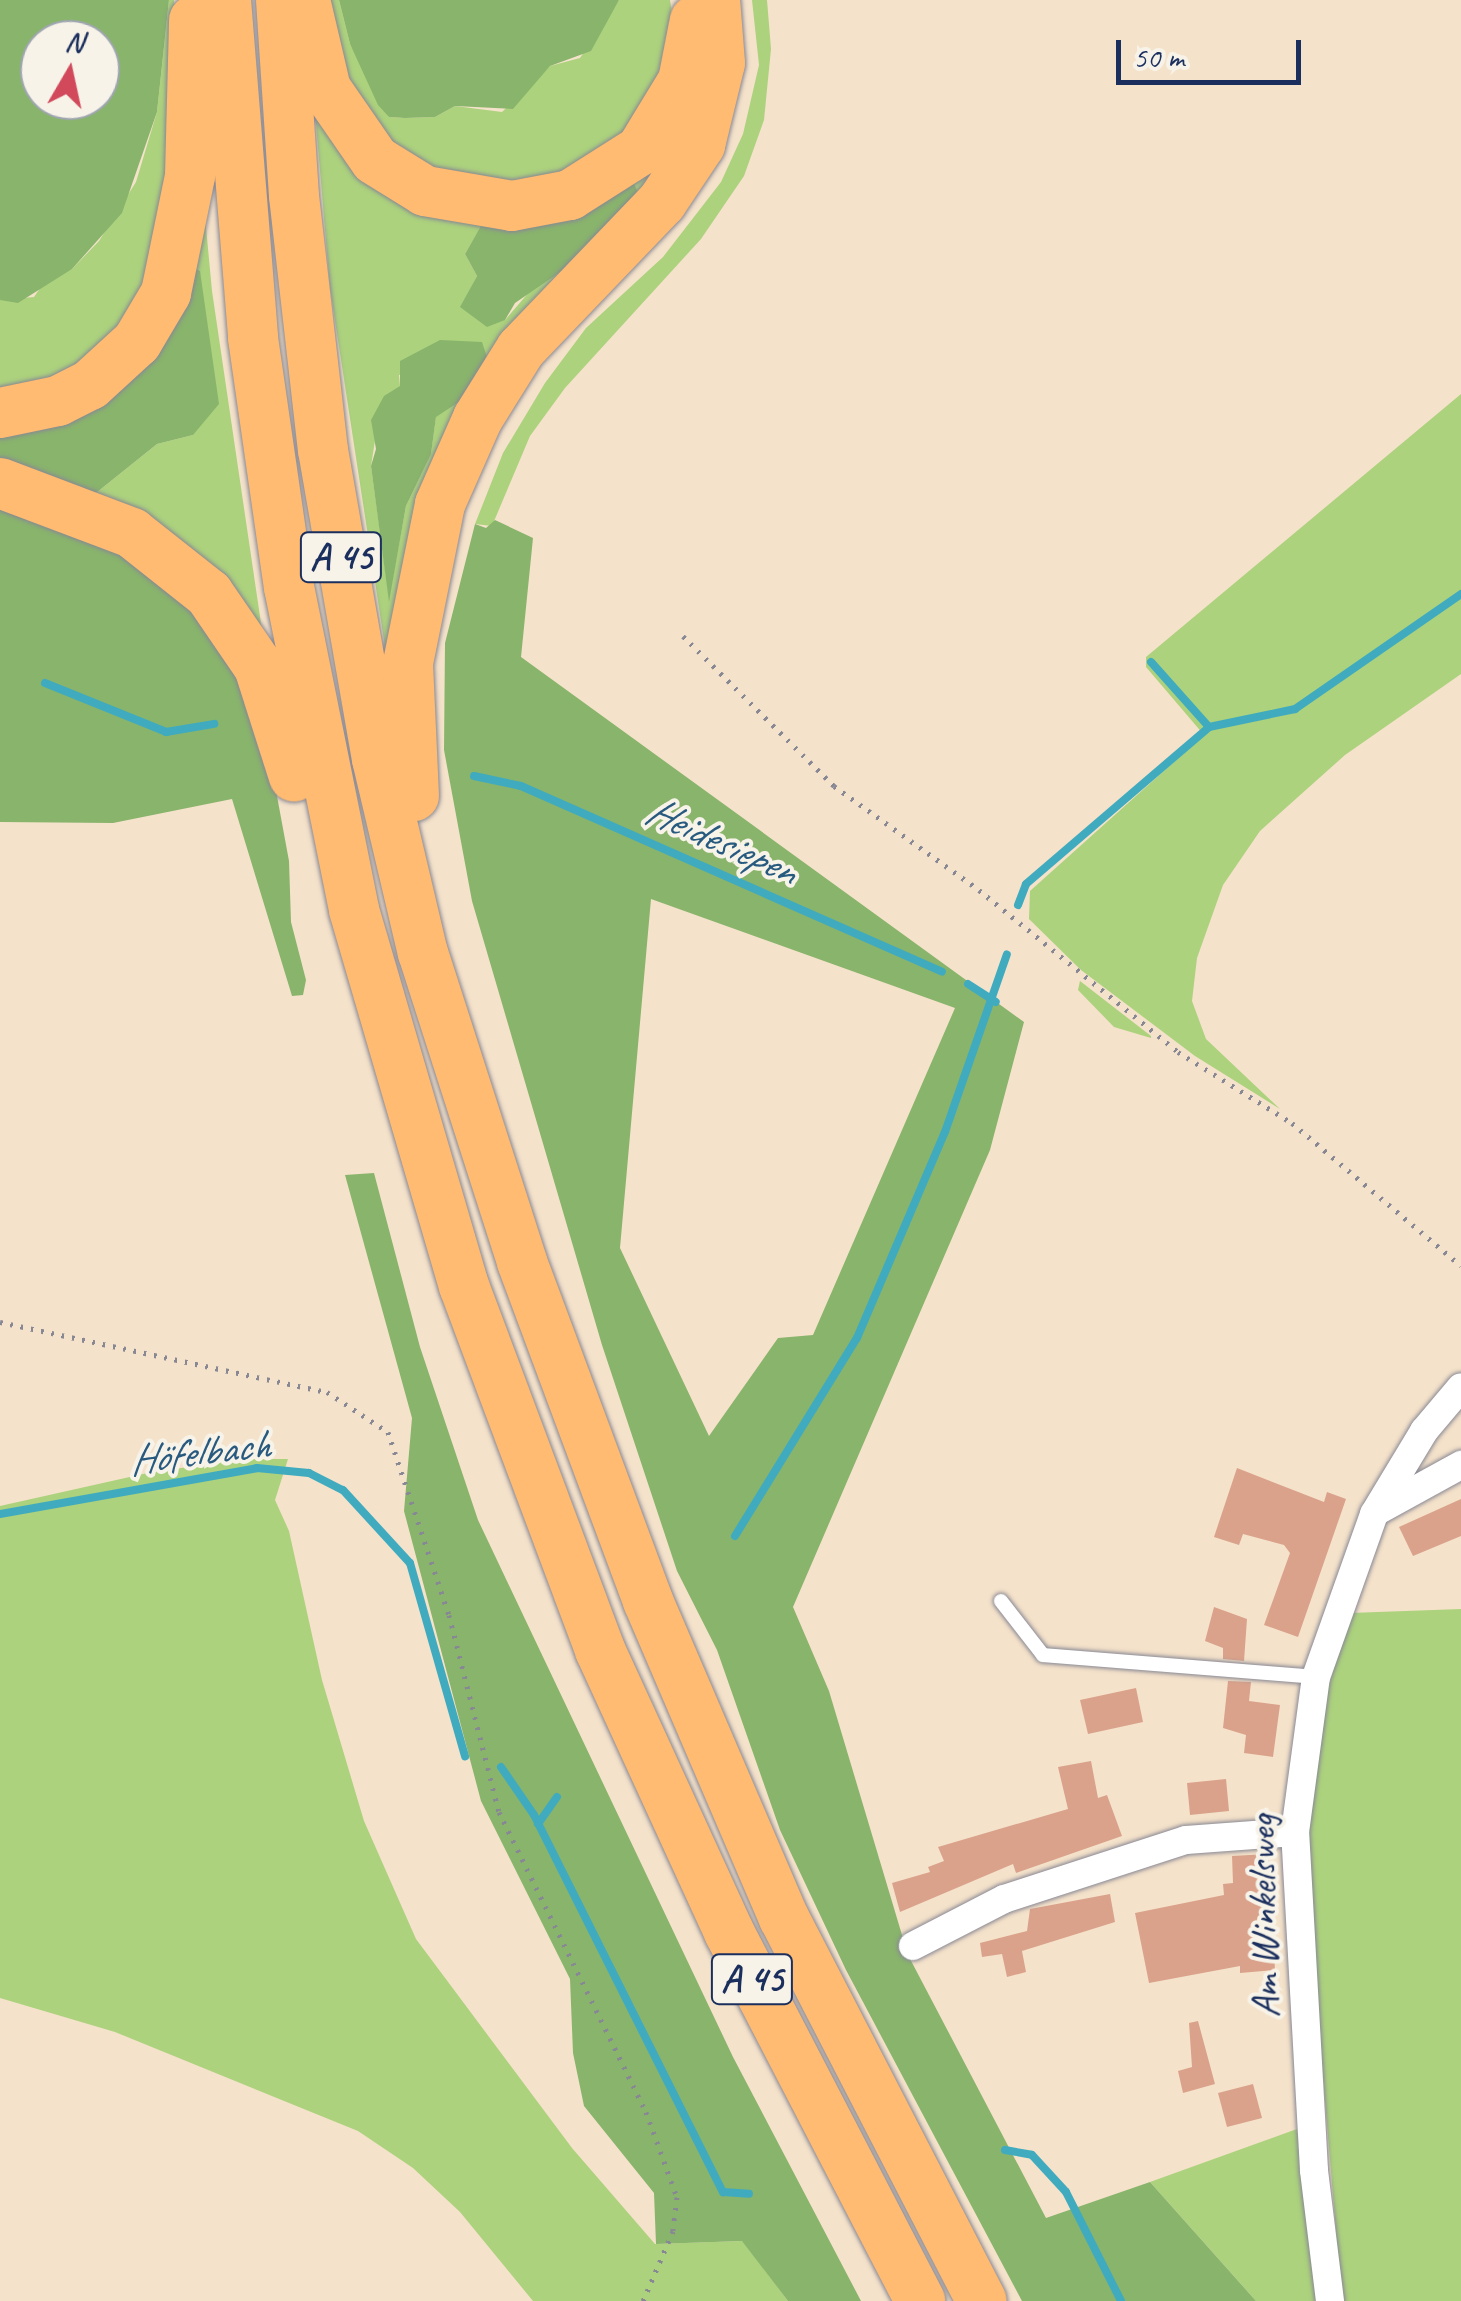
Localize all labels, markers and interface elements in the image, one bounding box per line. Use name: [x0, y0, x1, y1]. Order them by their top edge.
north arrow: [20, 20, 120, 120]
scale bar: [1121, 20, 1306, 82]
text: N: [63, 23, 86, 60]
text: 50 m: [1133, 38, 1184, 76]
road number: A 45: [298, 524, 384, 590]
water label: Heidesiepen: [638, 786, 804, 896]
water label: Höfelbach: [126, 1419, 272, 1487]
street label: Am Winkelsweg: [1237, 1814, 1289, 2018]
road number: A 45: [710, 1946, 794, 2012]

